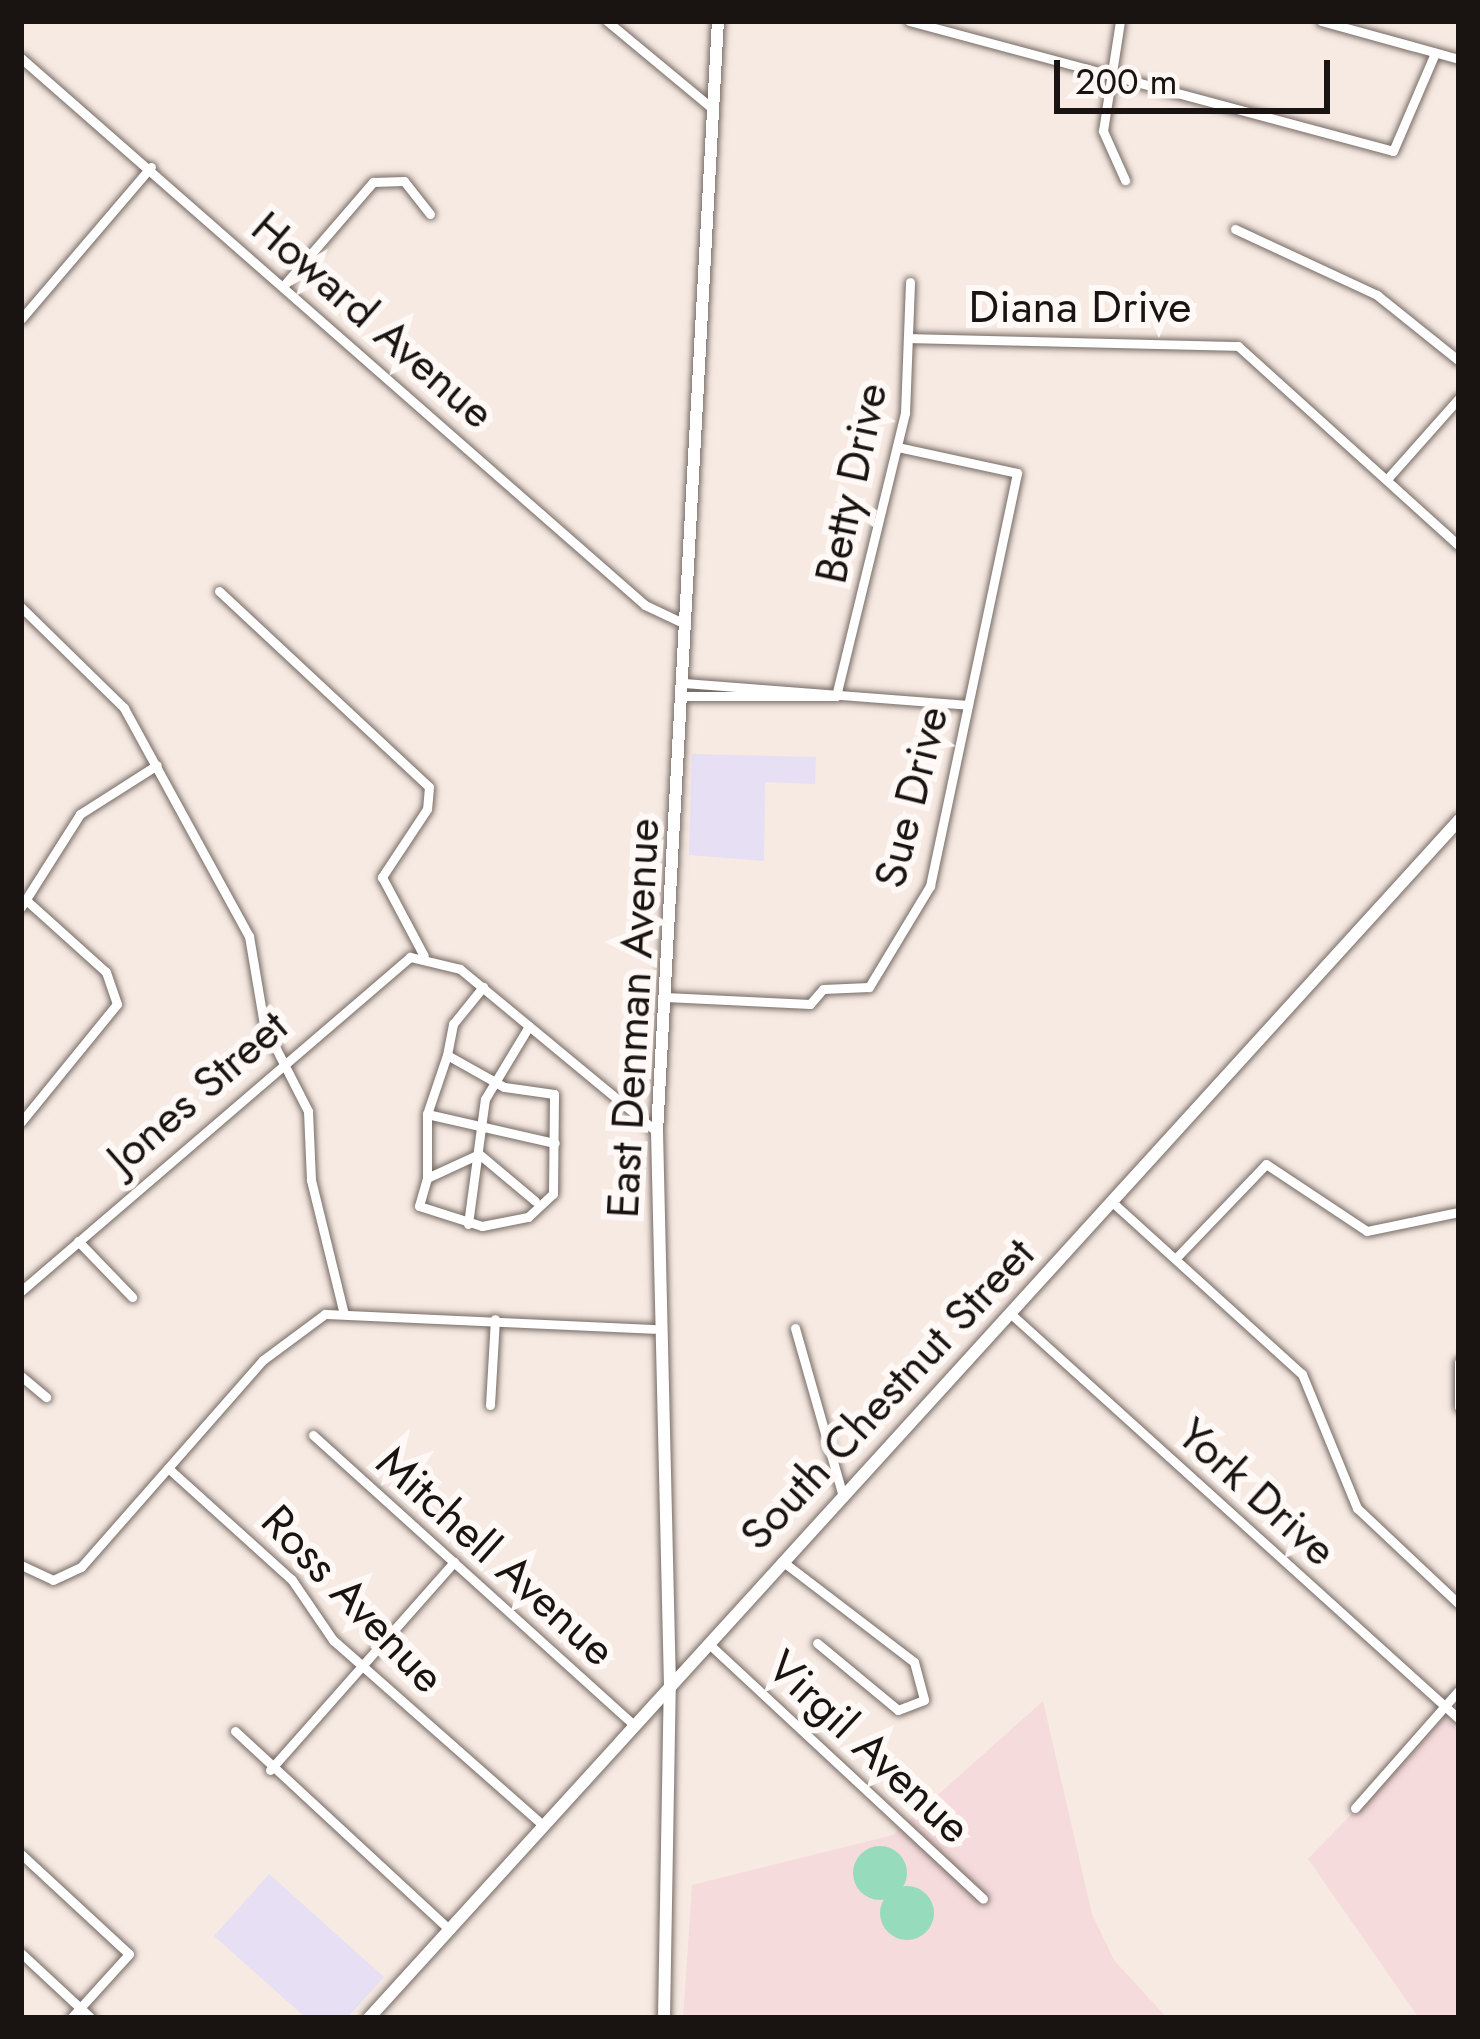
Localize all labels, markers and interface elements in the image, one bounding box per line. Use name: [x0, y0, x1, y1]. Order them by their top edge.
scale bar: [1060, 36, 1336, 110]
text: 200 m: [1075, 55, 1178, 107]
street label: Howard Avenue: [241, 200, 505, 440]
street label: Diana Drive: [969, 280, 1191, 334]
street label: Betty Drive: [803, 378, 899, 588]
street label: Sue Drive: [862, 701, 960, 893]
street label: East Denman Avenue: [596, 817, 670, 1219]
street label: Jones Street: [96, 999, 298, 1185]
street label: South Chestnut Street: [729, 1227, 1045, 1561]
street label: York Drive: [1167, 1407, 1347, 1577]
street label: Mitchell Avenue: [366, 1435, 626, 1677]
street label: Ross Avenue: [250, 1494, 456, 1704]
street label: Virgil Avenue: [756, 1639, 982, 1855]

